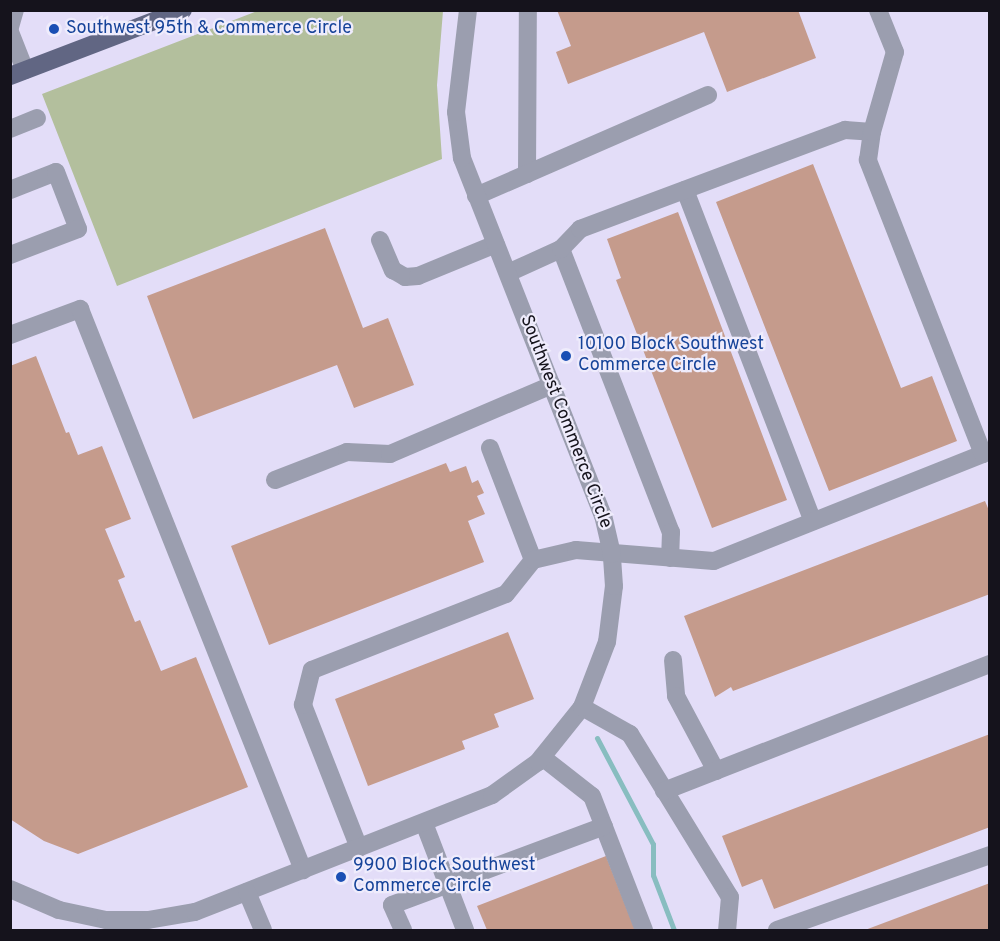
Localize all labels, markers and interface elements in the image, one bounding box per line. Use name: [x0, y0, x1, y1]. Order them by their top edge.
place label: Southwest 95th & Commerce Circle: [66, 18, 352, 40]
marker: Southwest 95th & Commerce Circle: [47, 22, 61, 36]
street label: Southwest Commerce Circle: [514, 312, 616, 532]
place label: 10100 Block Southwest Commerce Circle: [578, 335, 764, 378]
marker: 10100 Block Southwest Commerce Circle: [559, 349, 573, 363]
place label: 9900 Block Southwest Commerce Circle: [353, 856, 535, 898]
marker: 9900 Block Southwest Commerce Circle: [334, 870, 348, 884]

